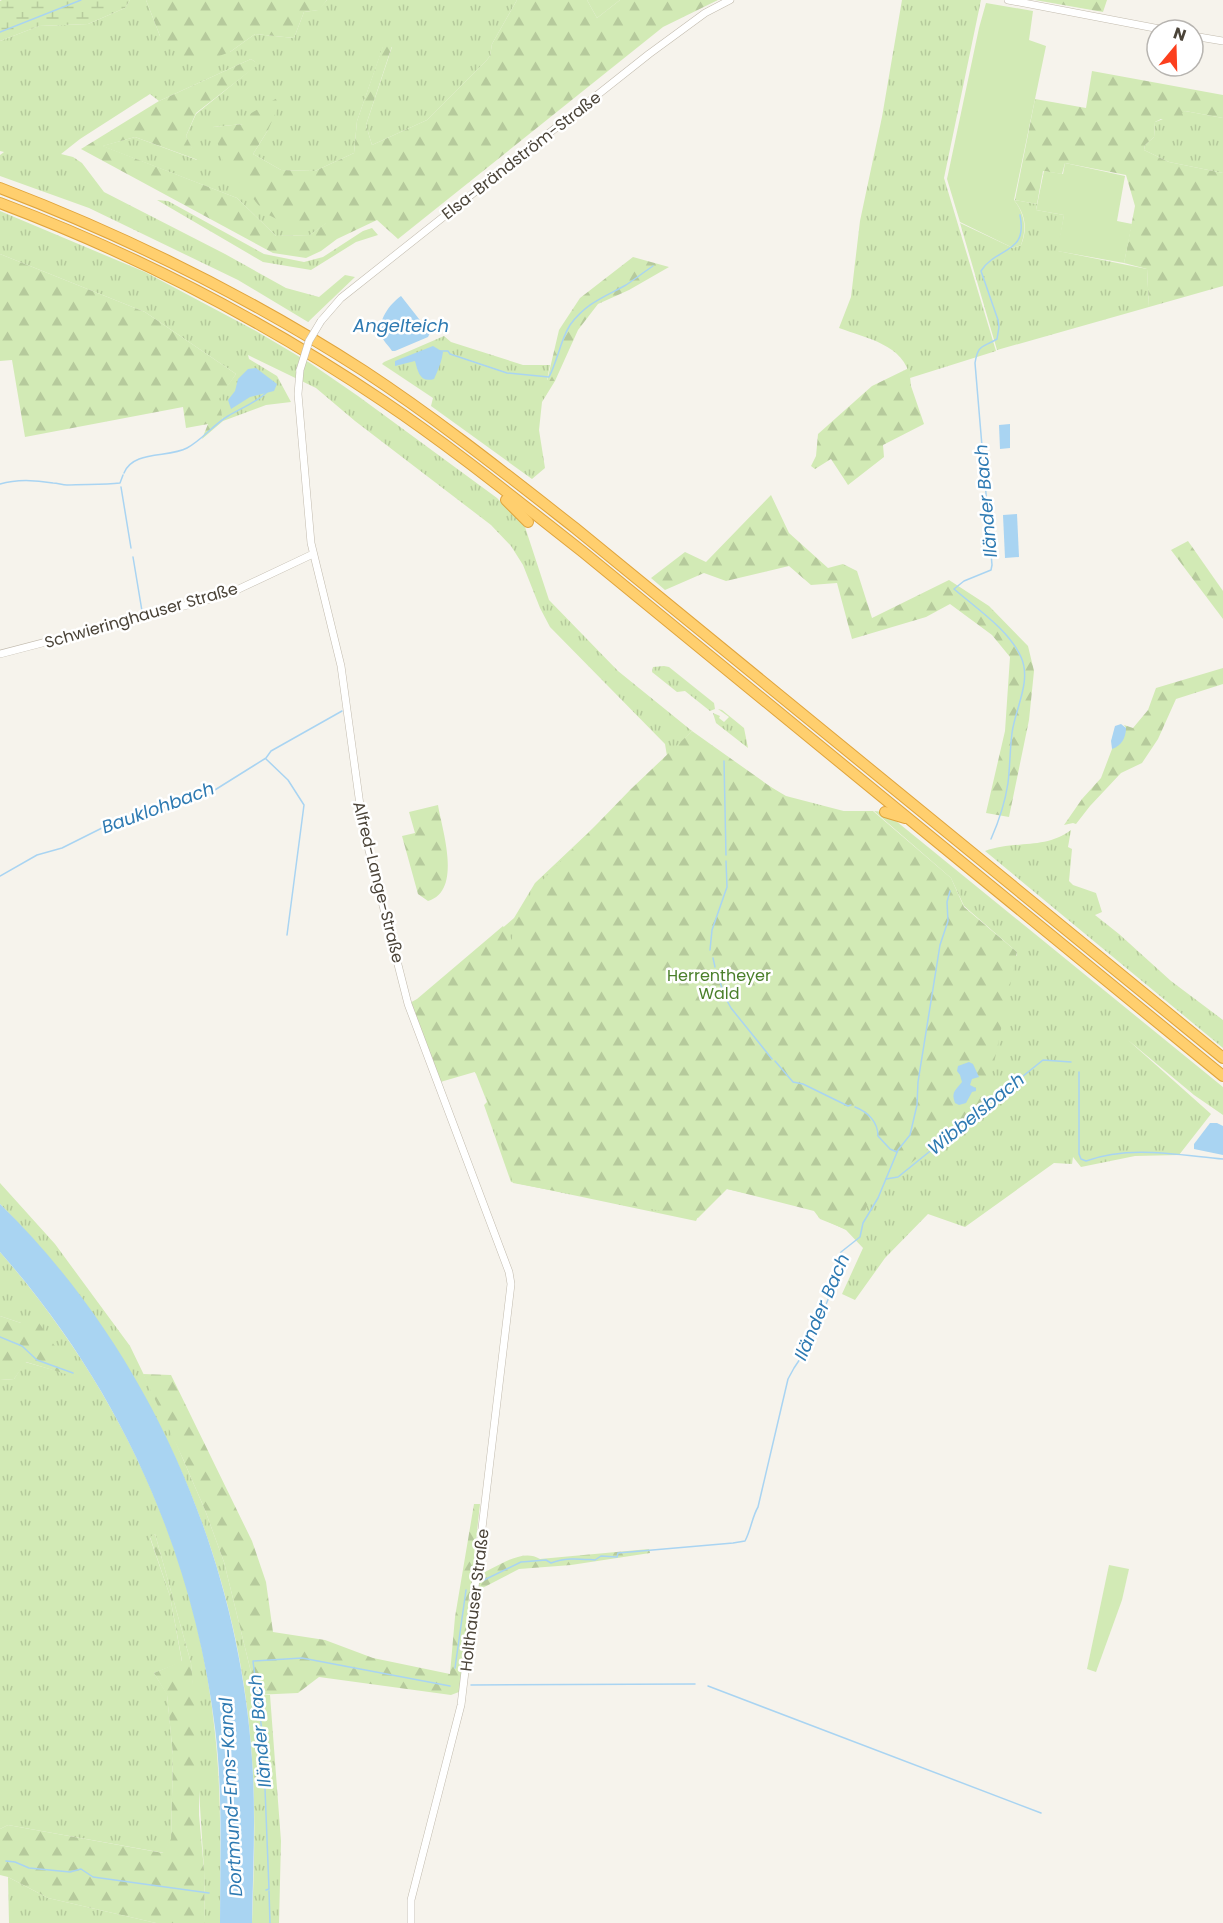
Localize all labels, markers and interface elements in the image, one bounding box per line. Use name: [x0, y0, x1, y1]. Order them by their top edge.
north arrow: [1145, 18, 1205, 78]
text: N: [1170, 21, 1189, 47]
street label: Elsa-Brändström-Straße: [437, 86, 606, 225]
water label: Angelteich: [352, 313, 449, 338]
water label: Iländer Bach: [968, 443, 1003, 559]
street label: Schwieringhauser Straße: [42, 577, 240, 654]
water label: Bauklohbach: [98, 776, 218, 839]
street label: Alfred-Lange-Straße: [347, 799, 410, 965]
park label: Herrentheyer Wald: [667, 964, 771, 1005]
water label: Wibbelsbach: [922, 1067, 1029, 1160]
water label: Iländer Bach: [788, 1250, 855, 1364]
street label: Holthauser Straße: [454, 1527, 495, 1673]
water label: Iländer Bach: [242, 1673, 277, 1789]
water label: Dortmund-Ems-Kanal: [213, 1696, 248, 1897]

